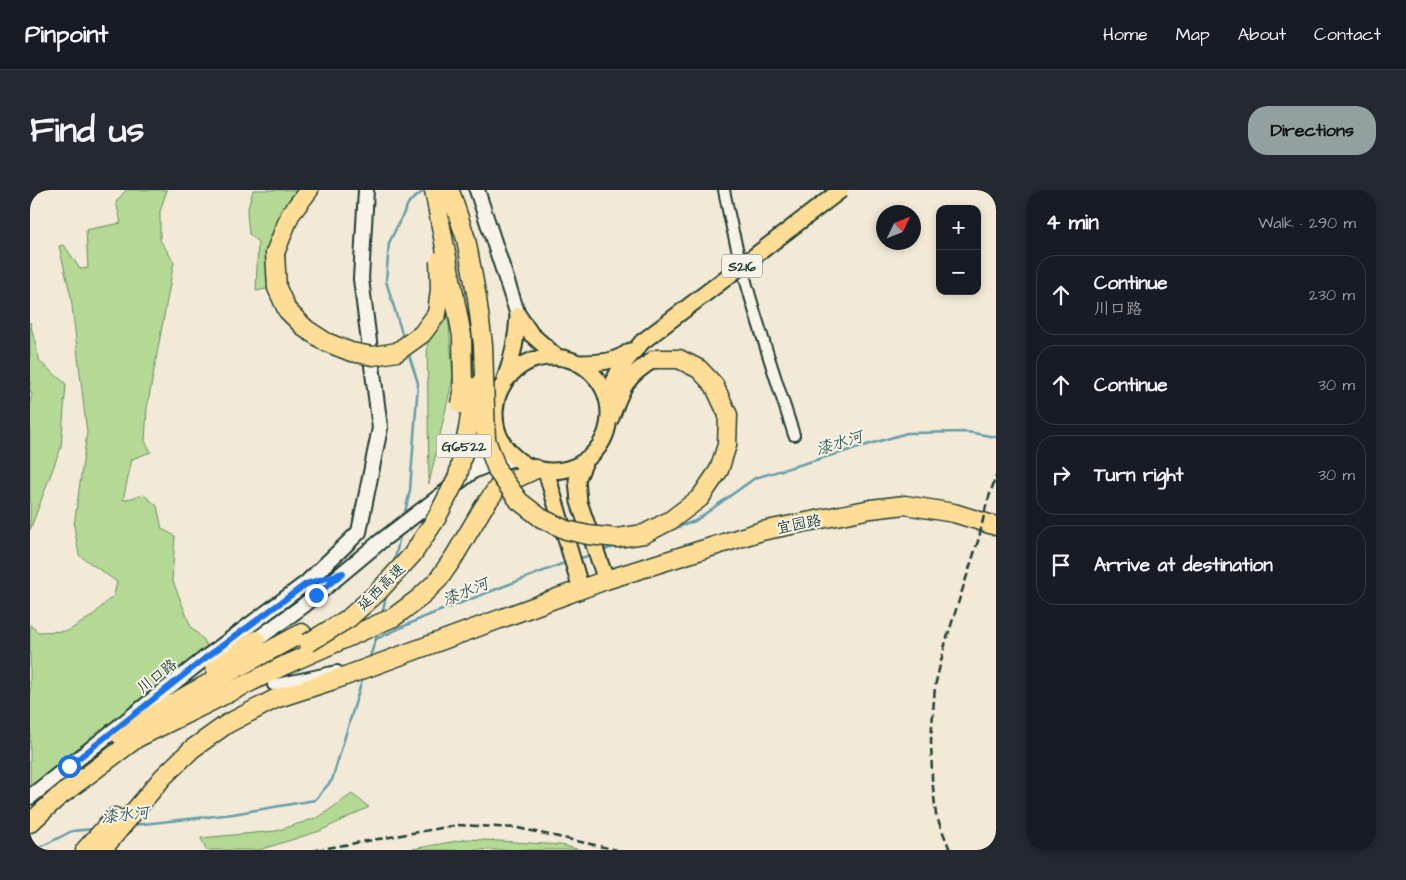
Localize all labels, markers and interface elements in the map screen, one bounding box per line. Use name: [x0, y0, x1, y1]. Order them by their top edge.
text: Pinpoint: [25, 18, 108, 52]
text: Home: [1103, 22, 1148, 47]
text: Map: [1176, 22, 1210, 47]
text: About: [1238, 22, 1286, 47]
text: Contact: [1314, 22, 1381, 47]
text: Find us: [30, 106, 144, 155]
button: Directions: [1248, 106, 1376, 155]
north arrow: [876, 205, 921, 250]
map controls: [936, 205, 981, 295]
button: +: [936, 205, 981, 250]
text: 4 min: [1046, 208, 1099, 237]
text: Walk · 290 m: [1258, 212, 1356, 234]
button: −: [936, 250, 981, 295]
road number: S216: [722, 254, 762, 278]
text: Continue: [1094, 270, 1168, 297]
icon: ahead: [1047, 281, 1075, 309]
text: 230 m: [1309, 284, 1355, 306]
text: 川口路: [1094, 298, 1142, 320]
icon: ahead: [1047, 371, 1075, 399]
text: Continue: [1094, 372, 1168, 399]
text: 30 m: [1318, 374, 1355, 396]
water label: 漆水河: [813, 425, 868, 460]
road number: G6522: [436, 435, 492, 458]
icon: right: [1047, 461, 1075, 489]
text: Turn right: [1094, 462, 1183, 489]
text: 30 m: [1318, 464, 1355, 486]
street label: 宜园路: [775, 510, 823, 539]
icon: arrive: [1047, 551, 1075, 579]
text: Arrive at destination: [1094, 552, 1273, 579]
street label: 延西高速: [353, 559, 410, 616]
water label: 漆水河: [439, 572, 495, 611]
route end: [305, 584, 328, 607]
street label: 川口路: [133, 654, 182, 699]
route start: [58, 755, 81, 778]
water label: 漆水河: [100, 801, 153, 828]

